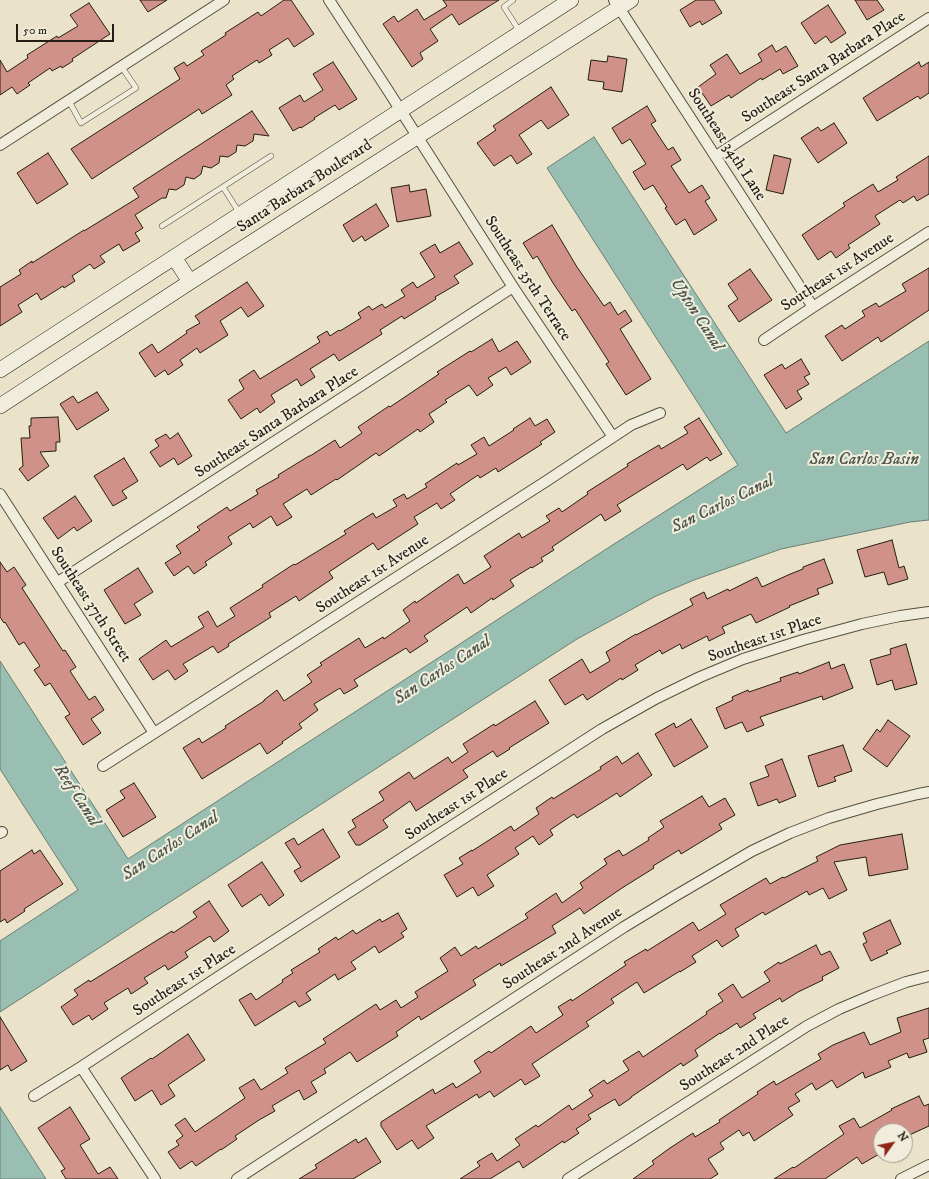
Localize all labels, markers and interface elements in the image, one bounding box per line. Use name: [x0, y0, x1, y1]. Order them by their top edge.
street label: Southeast Santa Barbara Place: [739, 8, 909, 128]
scale bar: [18, 16, 116, 42]
text: 50 m: [23, 23, 47, 38]
street label: Southeast 34th Lane: [683, 85, 769, 205]
street label: Santa Barbara Boulevard: [234, 136, 376, 238]
street label: Southeast 35th Terrace: [479, 213, 575, 345]
street label: Southeast 1st Avenue: [778, 229, 898, 317]
water label: Upton Canal: [665, 275, 727, 355]
street label: Southeast Santa Barbara Place: [192, 363, 362, 483]
water label: San Carlos Basin: [809, 450, 919, 470]
water label: San Carlos Canal: [669, 471, 777, 539]
street label: Southeast 1st Avenue: [313, 531, 433, 619]
street label: Southeast 37th Street: [45, 544, 135, 666]
street label: Southeast 1st Place: [706, 611, 824, 667]
water label: San Carlos Canal: [391, 632, 495, 710]
water label: Reef Canal: [48, 761, 104, 831]
street label: Southeast 1st Place: [402, 765, 512, 845]
water label: San Carlos Canal: [119, 808, 223, 886]
street label: Southeast 2nd Avenue: [500, 903, 626, 995]
street label: Southeast 1st Place: [130, 941, 240, 1021]
street label: Southeast 2nd Place: [677, 1011, 793, 1097]
north arrow: [873, 1123, 913, 1163]
text: N: [894, 1129, 911, 1145]

